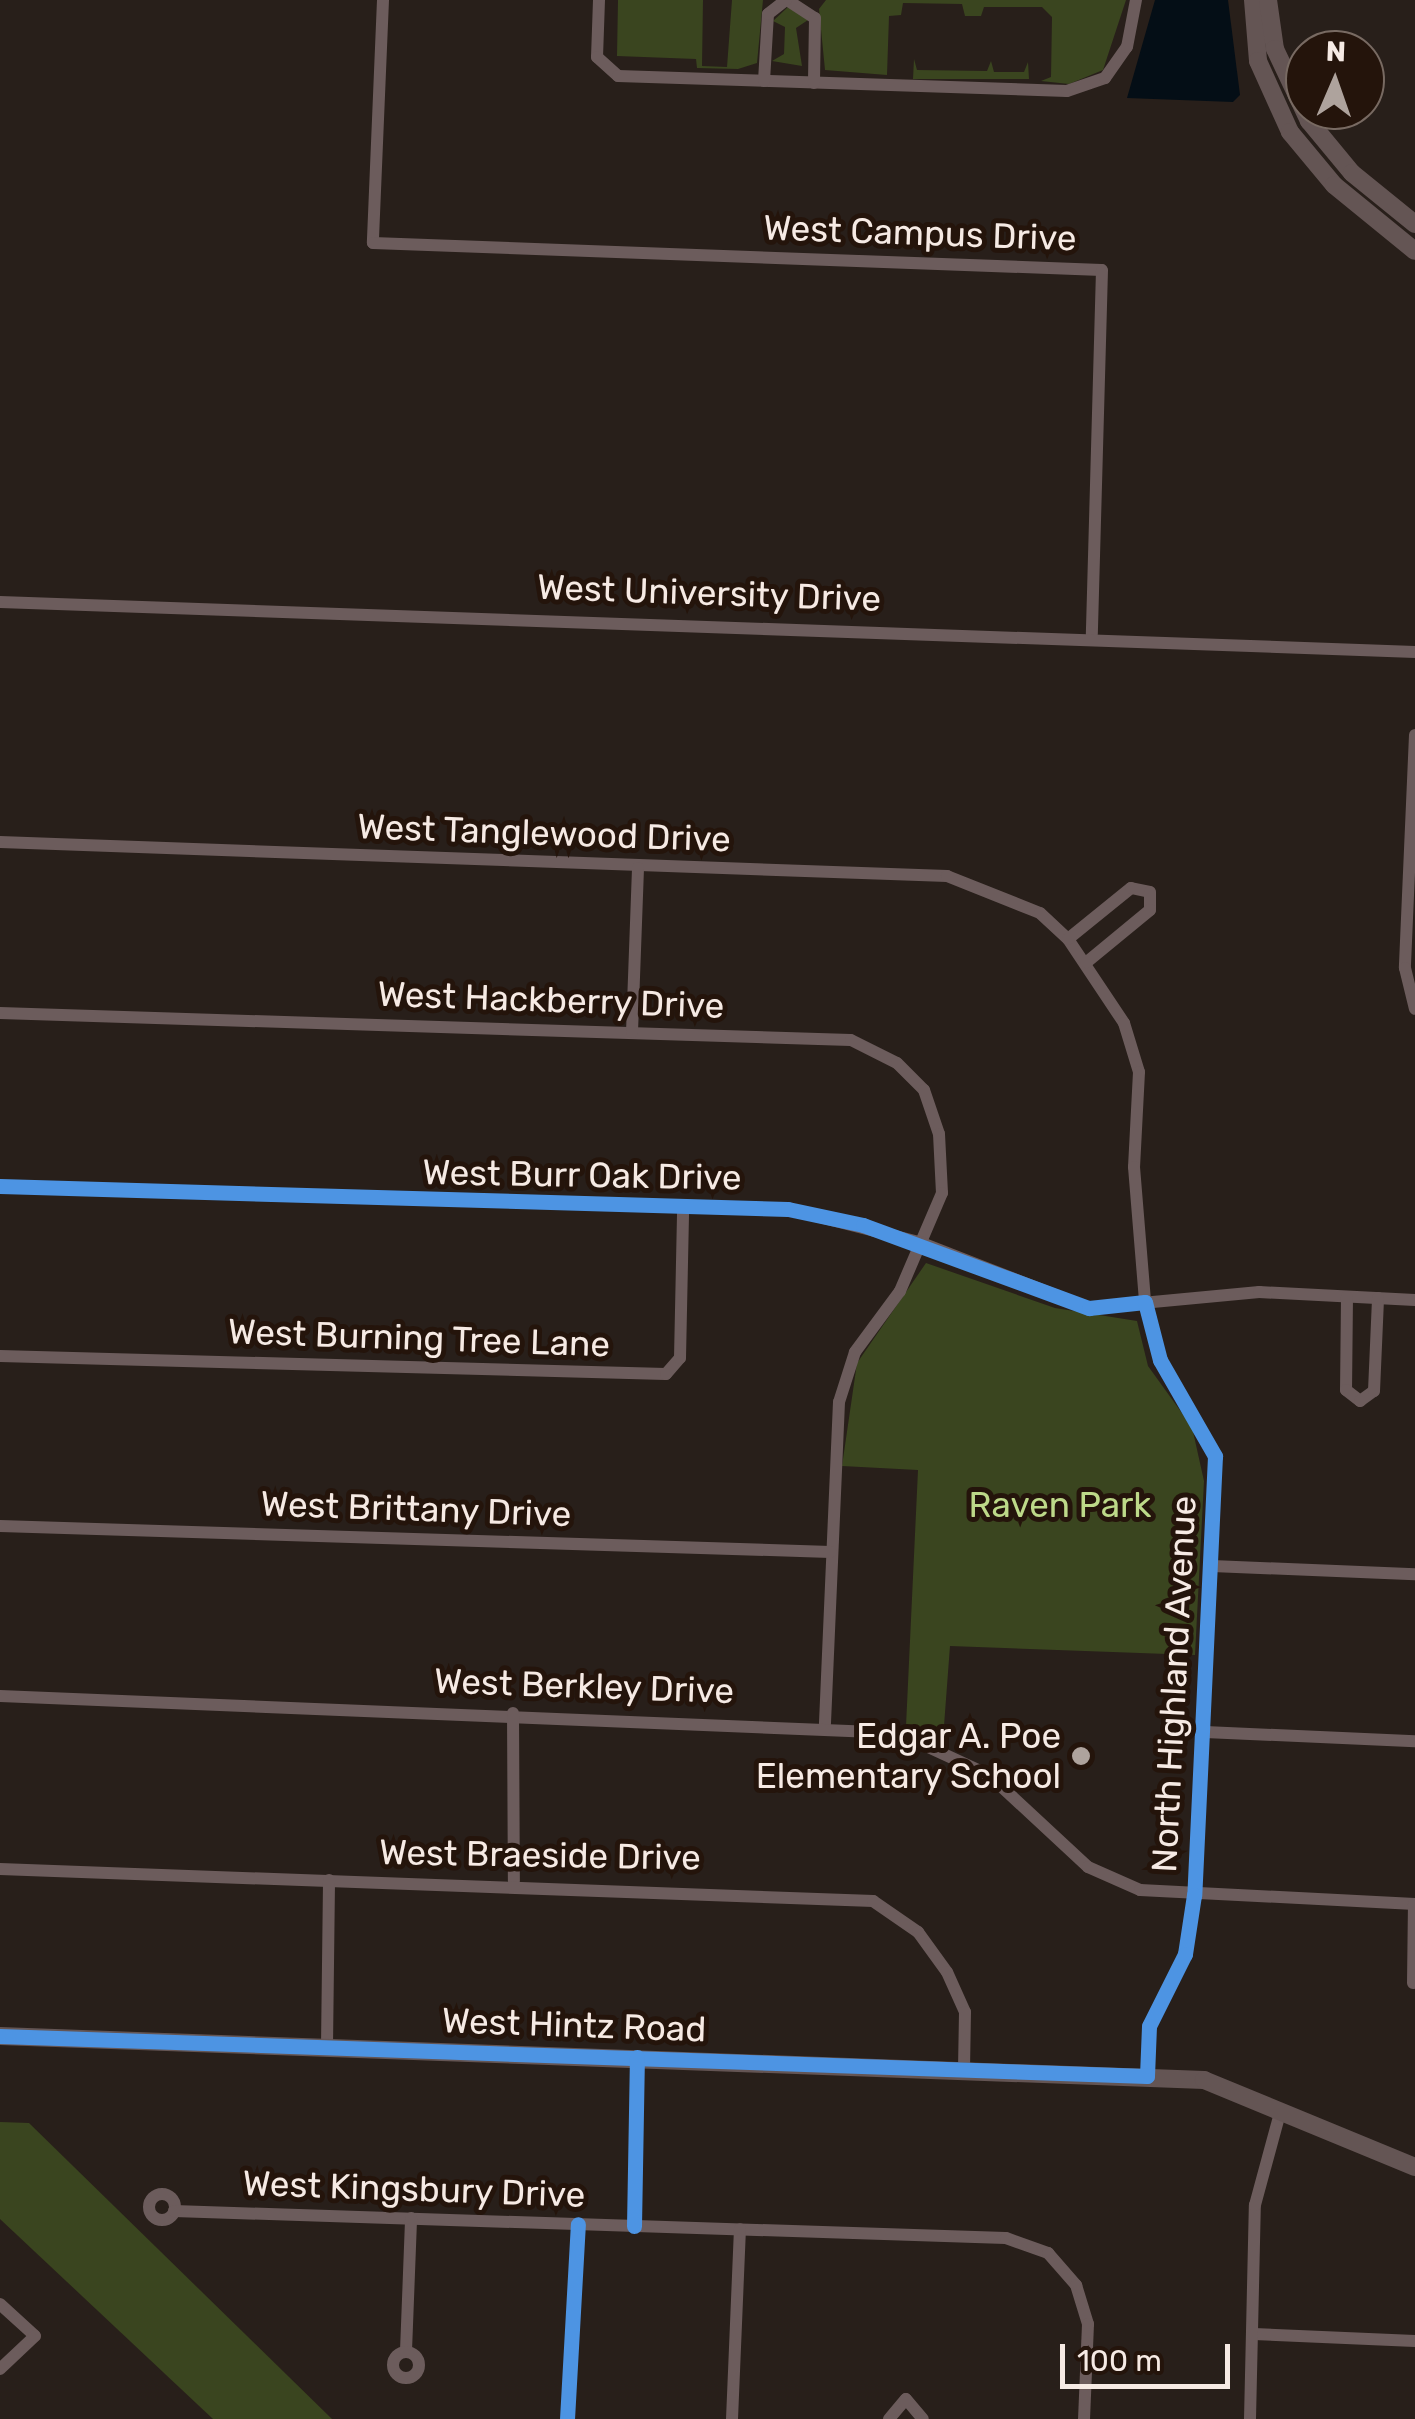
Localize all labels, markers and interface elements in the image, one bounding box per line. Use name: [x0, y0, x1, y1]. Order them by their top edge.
north arrow: [1285, 30, 1385, 130]
text: N: [1325, 35, 1347, 68]
street label: West Campus Drive: [763, 207, 1077, 259]
street label: West University Drive: [536, 566, 882, 620]
street label: West Tanglewood Drive: [356, 805, 732, 861]
street label: West Hackberry Drive: [376, 973, 726, 1027]
street label: West Burr Oak Drive: [421, 1151, 743, 1199]
street label: West Burning Tree Lane: [227, 1310, 611, 1366]
street label: West Brittany Drive: [260, 1483, 572, 1535]
park label: Raven Park: [969, 1484, 1151, 1526]
street label: North Highland Avenue: [1143, 1494, 1205, 1874]
street label: West Berkley Drive: [433, 1660, 735, 1712]
place label: Edgar A. Poe Elementary School: [755, 1715, 1061, 1797]
marker: Edgar A. Poe Elementary School: [1070, 1745, 1092, 1767]
street label: West Braeside Drive: [379, 1831, 701, 1879]
street label: West Hintz Road: [441, 1999, 707, 2051]
street label: West Kingsbury Drive: [241, 2162, 587, 2216]
scale bar: [1065, 2324, 1235, 2386]
text: 100 m: [1077, 2343, 1162, 2379]

